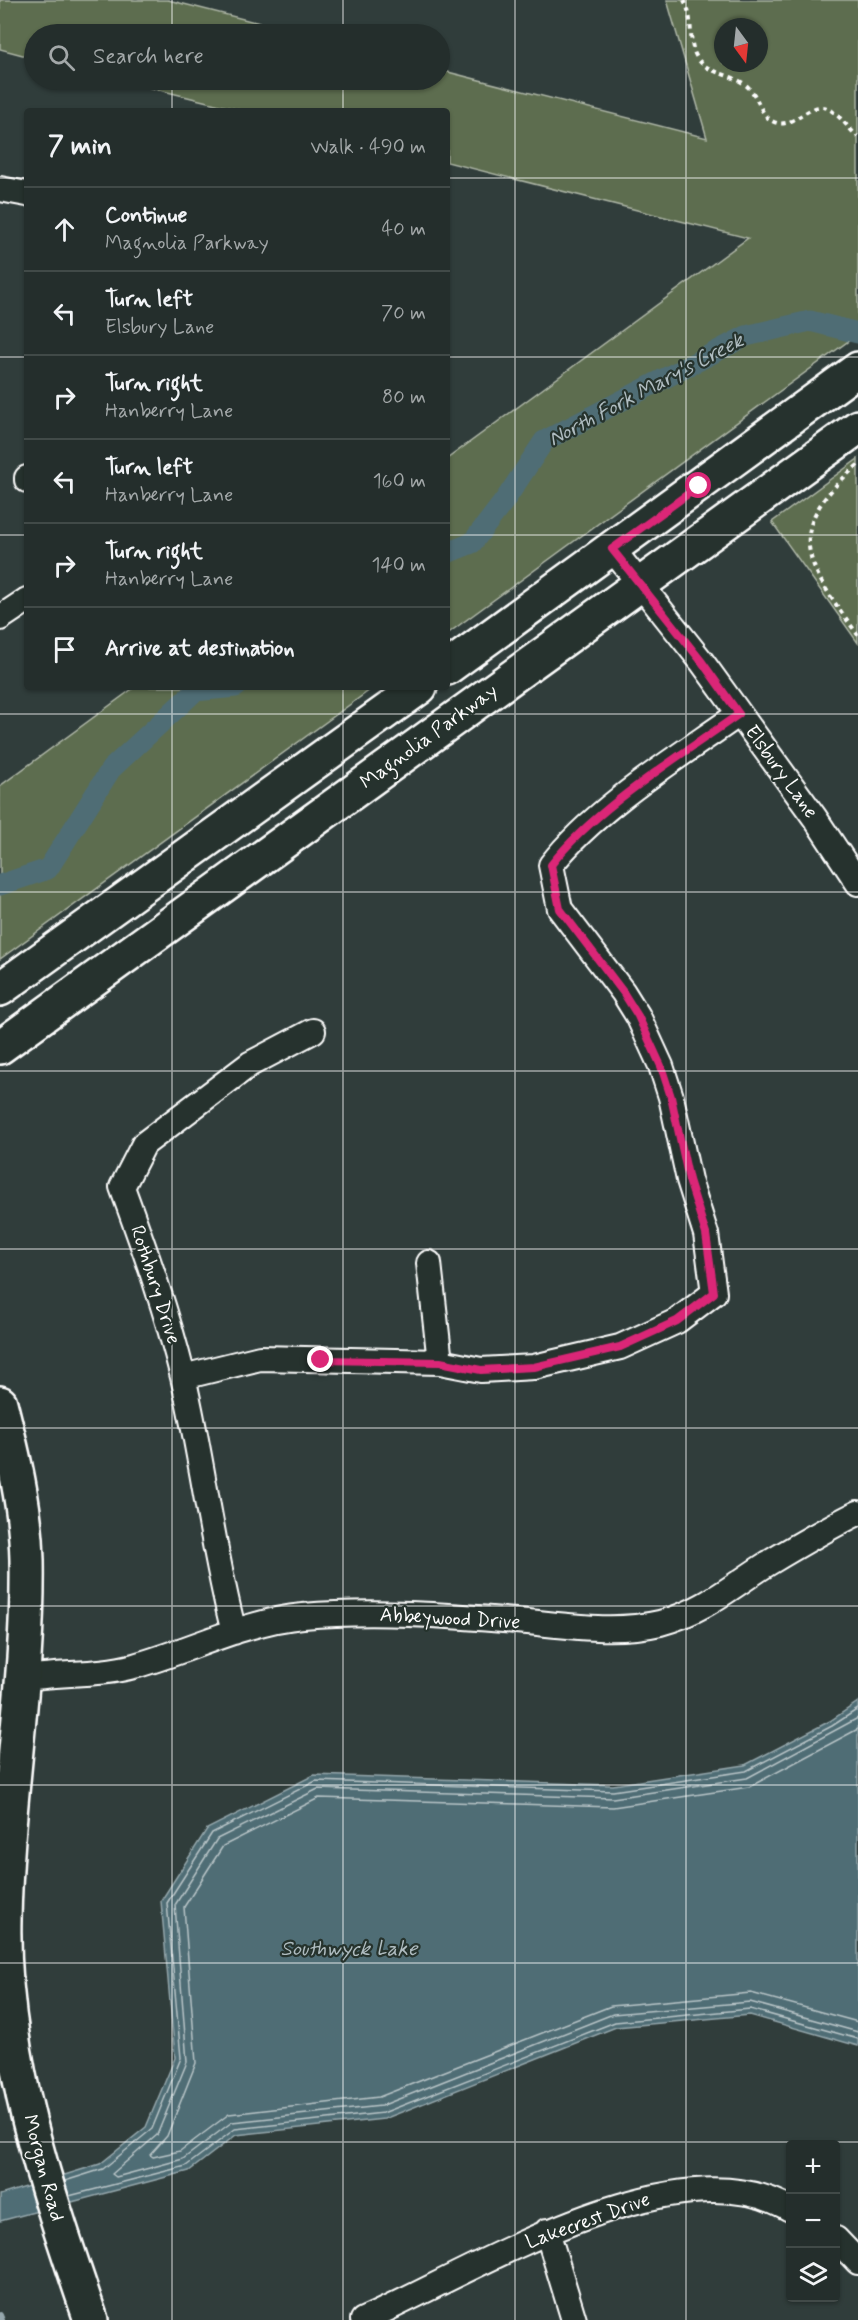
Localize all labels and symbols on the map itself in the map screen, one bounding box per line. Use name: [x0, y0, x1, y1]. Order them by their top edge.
north arrow: [714, 18, 768, 72]
water label: North Fork Mary's Creek: [543, 326, 750, 453]
route start: [685, 472, 711, 498]
street label: Magnolia Parkway: [355, 678, 504, 798]
street label: Elsbury Lane: [738, 720, 824, 824]
street label: Rothbury Drive: [123, 1222, 187, 1348]
route end: [307, 1346, 333, 1372]
street label: Abbeywood Drive: [379, 1602, 521, 1636]
water label: Southwyck Lake: [280, 1935, 419, 1963]
street label: Morgan Road: [15, 2112, 70, 2225]
street label: Lakecrest Drive: [522, 2186, 654, 2256]

